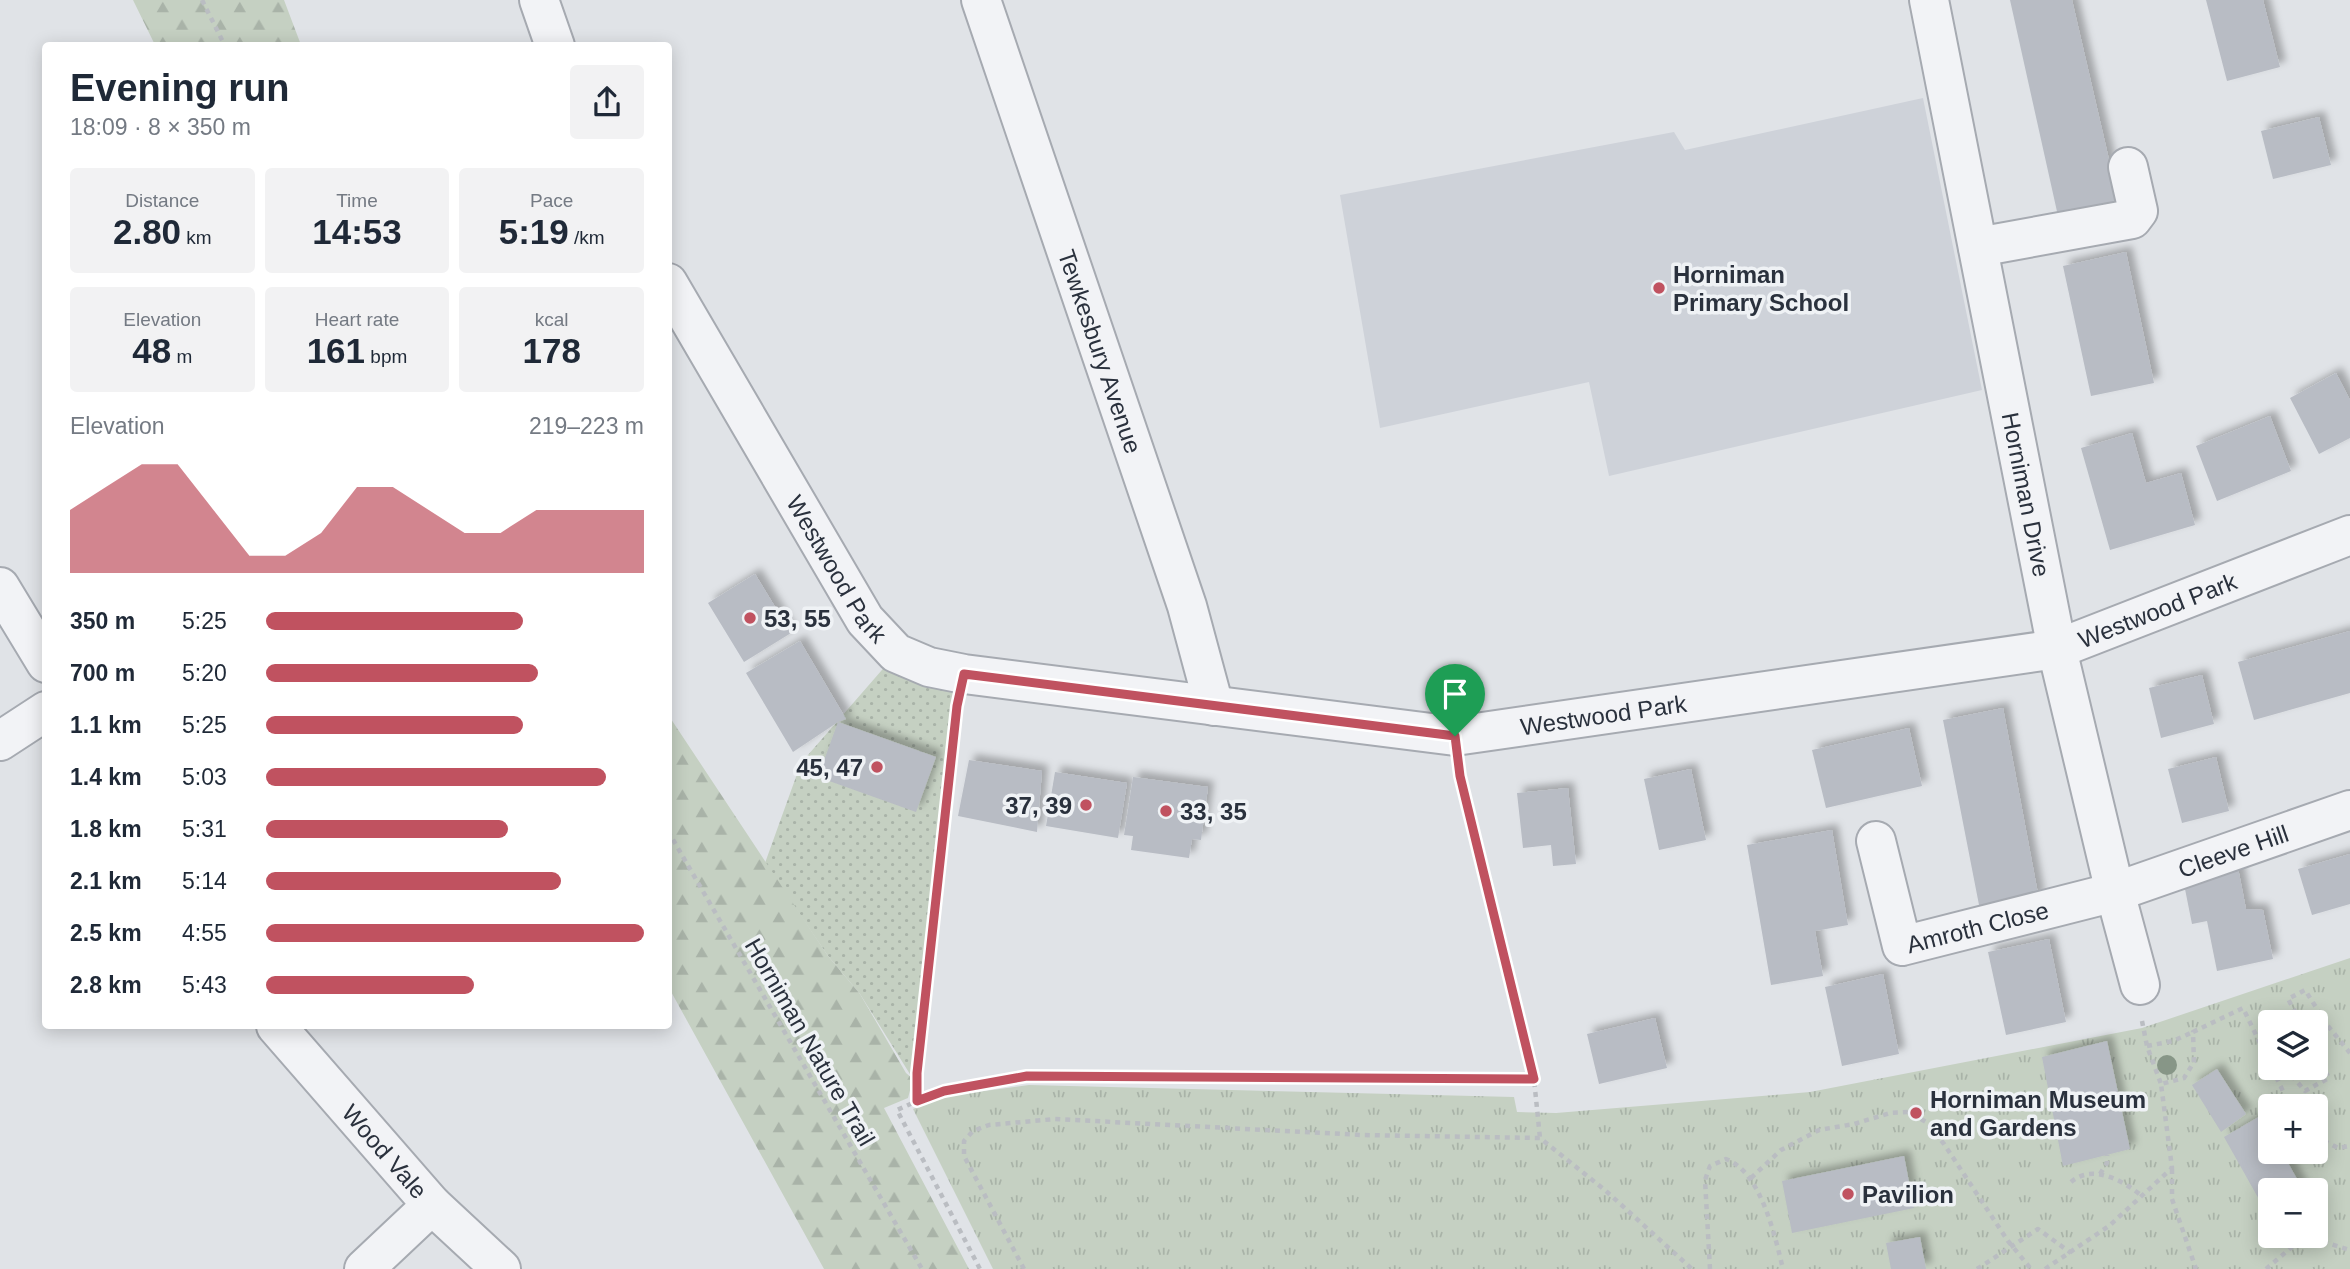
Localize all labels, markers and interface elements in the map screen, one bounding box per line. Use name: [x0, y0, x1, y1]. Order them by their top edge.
button: share: [570, 65, 644, 139]
text: Evening run: [70, 67, 290, 109]
text: 18:09 · 8 × 350 m: [70, 114, 251, 140]
text: Distance: [125, 190, 199, 211]
text: Time: [336, 190, 378, 211]
text: Pace: [530, 190, 573, 211]
text: 2.80: [113, 212, 181, 251]
text: 14:53: [312, 212, 402, 251]
text: 5:19: [499, 212, 569, 251]
text: km: [181, 227, 212, 248]
text: /km: [569, 227, 605, 248]
street label: Tewkesbury Avenue: [1053, 246, 1147, 457]
place label: Horniman Primary School: [1673, 261, 1849, 316]
marker: Horniman Primary School: [1651, 280, 1667, 296]
text: Elevation: [123, 309, 201, 330]
text: Heart rate: [315, 309, 399, 330]
text: kcal: [535, 309, 569, 330]
text: 48: [132, 331, 171, 370]
text: 161: [307, 331, 365, 370]
text: 178: [522, 331, 581, 370]
text: m: [171, 346, 192, 367]
text: bpm: [365, 346, 407, 367]
street label: Horniman Drive: [1997, 410, 2056, 579]
text: Elevation: [70, 413, 165, 439]
text: 219–223 m: [529, 413, 644, 439]
street label: Westwood Park: [782, 490, 893, 649]
street label: Westwood Park: [2074, 567, 2241, 653]
place label: 53, 55: [764, 605, 831, 632]
text: 350 m: [70, 608, 135, 634]
text: 5:25: [182, 608, 227, 634]
marker: 53, 55: [742, 610, 758, 626]
text: 700 m: [70, 660, 135, 686]
text: 5:20: [182, 660, 227, 686]
pin: [1425, 664, 1485, 736]
icon: arrive: [1436, 675, 1474, 713]
street label: Westwood Park: [1518, 689, 1689, 740]
text: 1.1 km: [70, 712, 142, 738]
text: 5:25: [182, 712, 227, 738]
place label: 45, 47: [796, 754, 863, 781]
marker: 45, 47: [869, 759, 885, 775]
text: 1.4 km: [70, 764, 142, 790]
text: 5:03: [182, 764, 227, 790]
place label: 37, 39: [1005, 792, 1072, 819]
marker: 37, 39: [1078, 797, 1094, 813]
place label: 33, 35: [1180, 798, 1247, 825]
marker: 33, 35: [1158, 803, 1174, 819]
text: 1.8 km: [70, 816, 142, 842]
text: 5:31: [182, 816, 227, 842]
street label: Cleeve Hill: [2174, 819, 2292, 882]
text: 2.1 km: [70, 868, 142, 894]
text: 5:14: [182, 868, 227, 894]
street label: Amroth Close: [1904, 896, 2051, 958]
text: 2.5 km: [70, 920, 142, 946]
text: 4:55: [182, 920, 227, 946]
street label: Horniman Nature Trail: [740, 934, 880, 1150]
text: 2.8 km: [70, 972, 142, 998]
text: 5:43: [182, 972, 227, 998]
map controls: [2258, 1010, 2328, 1248]
button: layers: [2258, 1010, 2328, 1080]
place label: Horniman Museum and Gardens: [1930, 1086, 2146, 1141]
button: +: [2258, 1094, 2328, 1164]
street label: Wood Vale: [337, 1099, 433, 1203]
marker: Horniman Museum and Gardens: [1908, 1105, 1924, 1121]
button: −: [2258, 1178, 2328, 1248]
place label: Pavilion: [1862, 1181, 1954, 1208]
marker: Pavilion: [1840, 1186, 1856, 1202]

